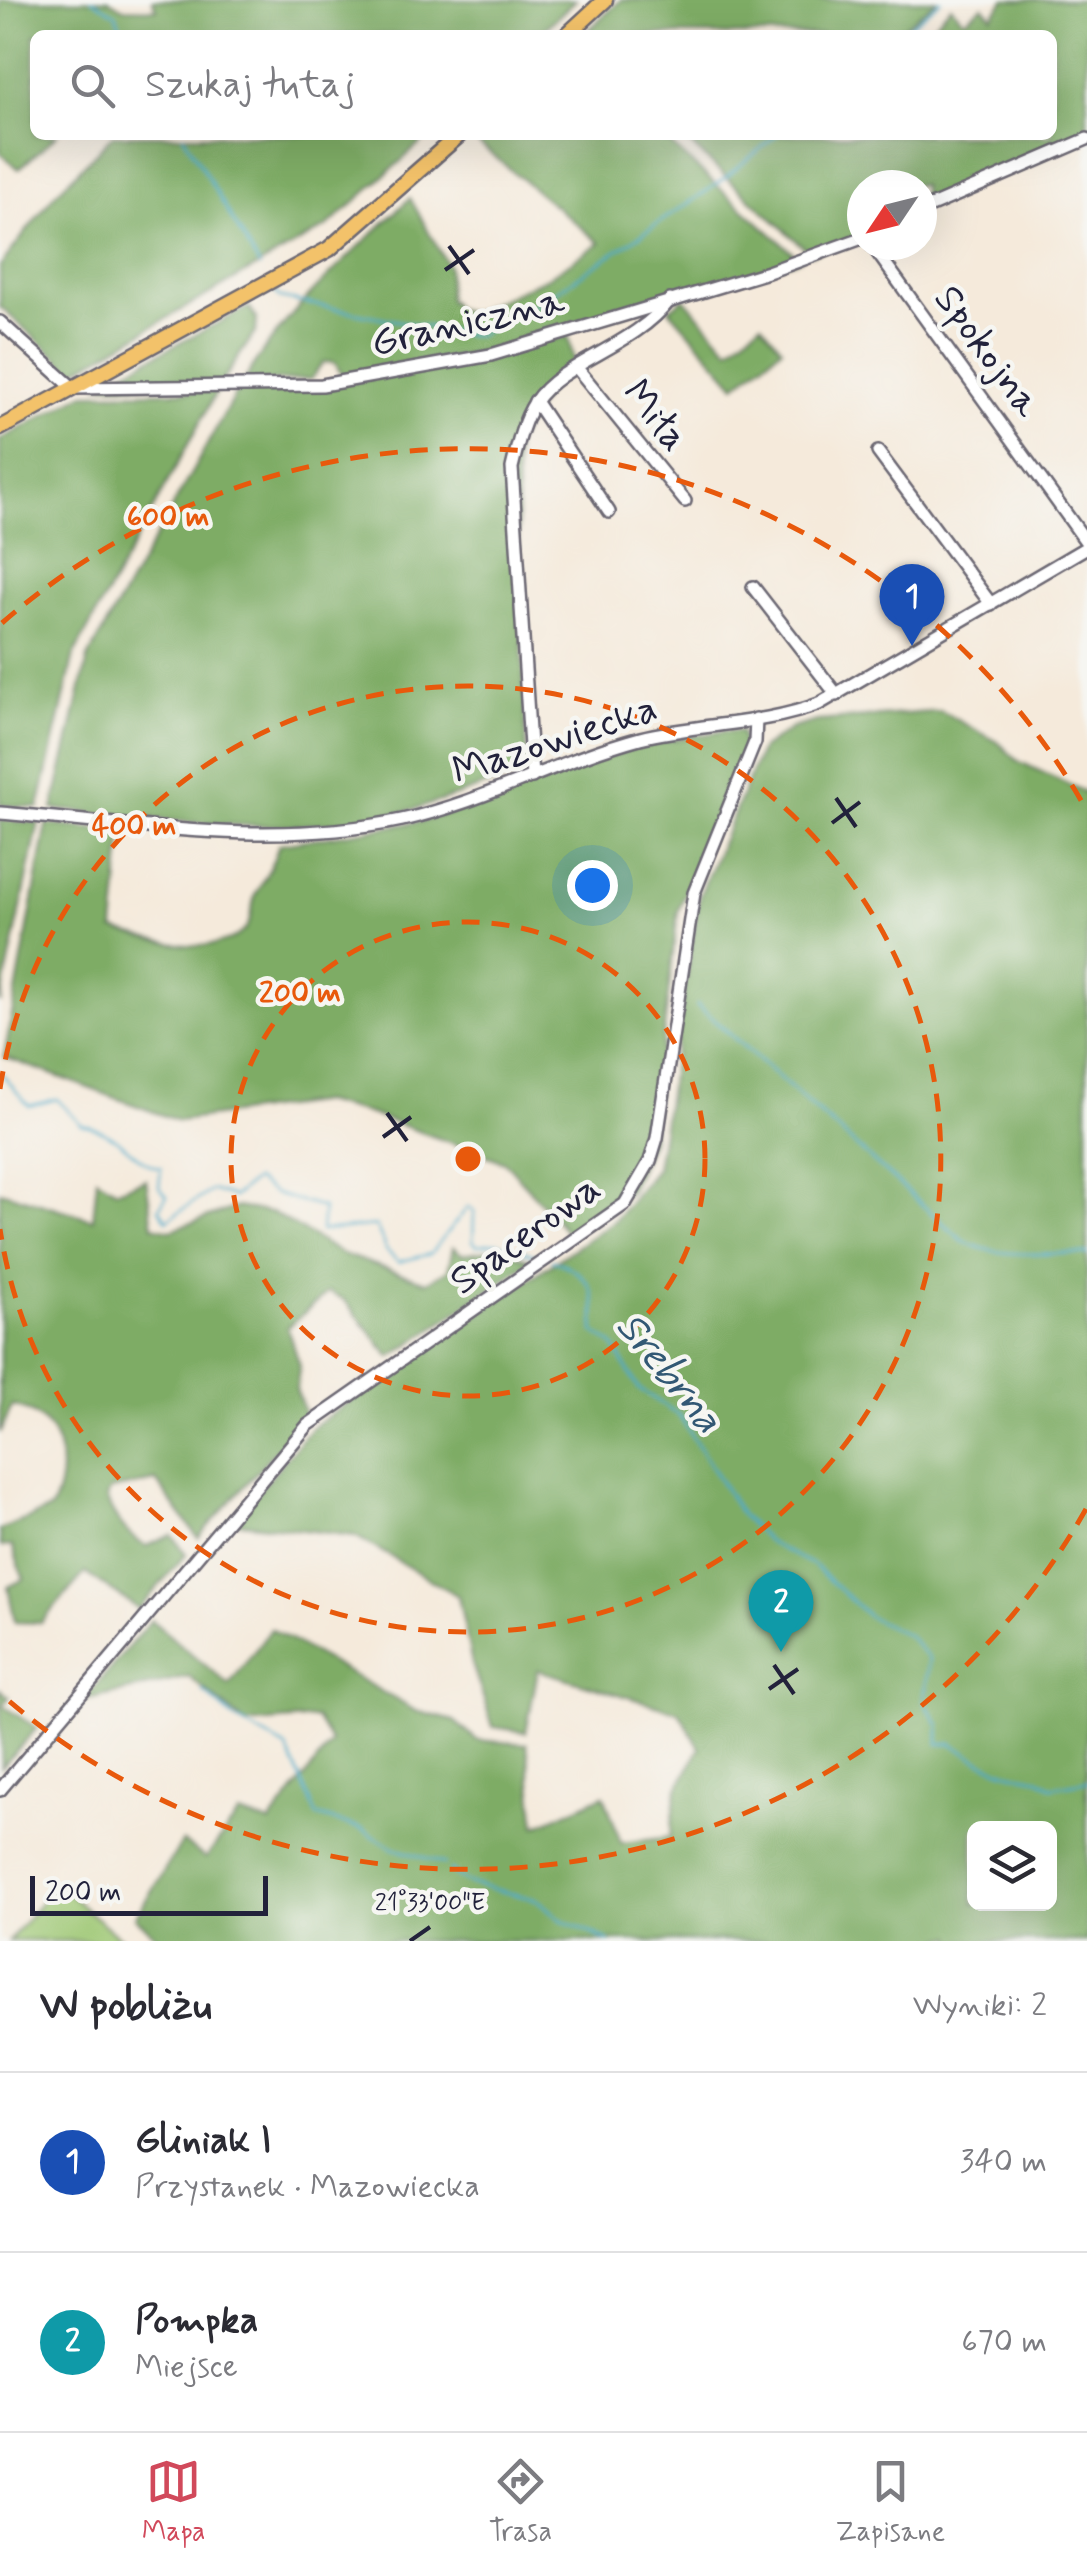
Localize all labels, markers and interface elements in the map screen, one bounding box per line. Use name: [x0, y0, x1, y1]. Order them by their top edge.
search box: [30, 30, 1057, 140]
icon: search: [65, 58, 120, 113]
text: Szukaj tutaj: [145, 61, 355, 110]
north arrow: [847, 170, 937, 260]
street label: Graniczna: [366, 275, 570, 370]
street label: Spokojna: [921, 275, 1053, 429]
street label: Miła: [610, 369, 700, 463]
text: 600 m: [127, 498, 209, 537]
pin: 1: [880, 564, 944, 646]
street label: Mazowiecka: [446, 683, 664, 798]
text: 400 m: [92, 807, 176, 846]
your location: [567, 860, 618, 911]
text: 200 m: [259, 974, 341, 1013]
centre of rings: [450, 1141, 486, 1177]
street label: Spacerowa: [440, 1163, 612, 1308]
water label: Srebrna: [603, 1301, 734, 1445]
pin: 2: [748, 1570, 814, 1652]
map controls: [967, 1821, 1057, 1911]
button: layers: [967, 1821, 1057, 1911]
scale bar: [30, 1871, 268, 1916]
text: 200 m: [45, 1875, 121, 1912]
text: 21°33'00"E: [375, 1887, 485, 1920]
text: W pobliżu: [40, 1979, 212, 2034]
text: Wyniki: 2: [913, 1985, 1047, 2027]
text: Gliniak I: [135, 2117, 272, 2166]
text: 1: [65, 2141, 80, 2183]
text: 340 m: [960, 2141, 1047, 2183]
text: Przystanek · Mazowiecka: [135, 2166, 480, 2208]
text: Pompka: [135, 2297, 258, 2346]
text: 2: [65, 2321, 80, 2363]
text: 670 m: [961, 2321, 1047, 2363]
text: Miejsce: [135, 2346, 238, 2388]
tab: Mapa: [142, 2454, 205, 2551]
tab: Trasa: [489, 2454, 552, 2551]
tab: Zapisane: [835, 2454, 945, 2551]

